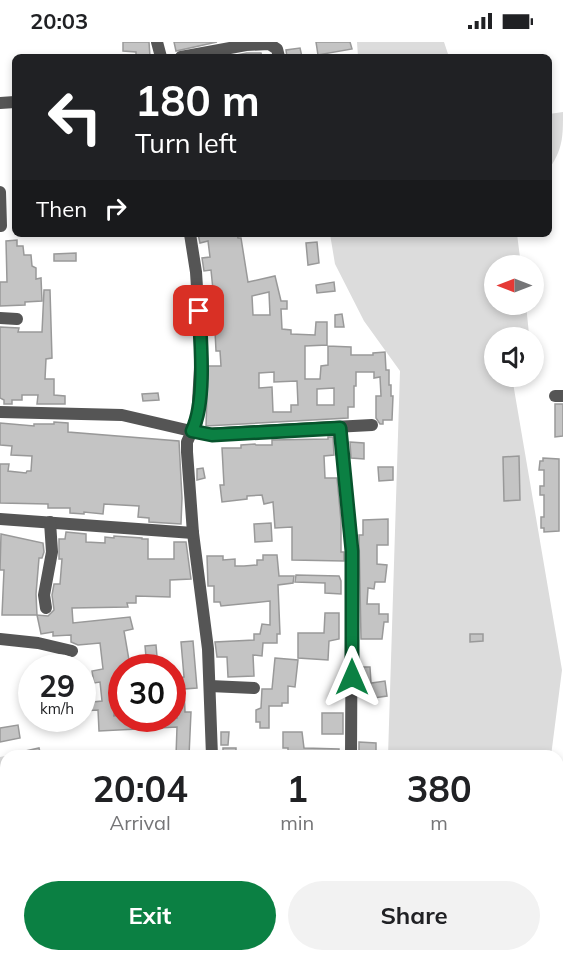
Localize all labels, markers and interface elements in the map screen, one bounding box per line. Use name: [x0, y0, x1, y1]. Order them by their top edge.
text: 20:03: [30, 7, 88, 35]
text: 180 m: [135, 74, 260, 127]
icon: left: [36, 78, 114, 156]
text: Turn left: [135, 126, 237, 160]
icon: right: [99, 192, 132, 225]
text: Then: [36, 195, 87, 223]
north arrow: [484, 255, 544, 315]
map controls: [484, 255, 544, 387]
pin: [173, 285, 224, 336]
icon: arrive: [182, 294, 215, 327]
button: sound: [484, 327, 544, 387]
position arrow: [320, 645, 384, 709]
speed limit sign: 30: [108, 654, 186, 732]
text: 29: [39, 667, 75, 705]
text: km/h: [40, 699, 74, 718]
text: 20:04: [92, 766, 188, 811]
text: 1: [286, 766, 308, 811]
text: 380: [407, 766, 472, 811]
text: Arrival: [110, 810, 171, 835]
text: min: [280, 810, 314, 835]
text: m: [430, 810, 448, 835]
button: Exit: [24, 881, 276, 950]
button: Share: [288, 881, 540, 950]

